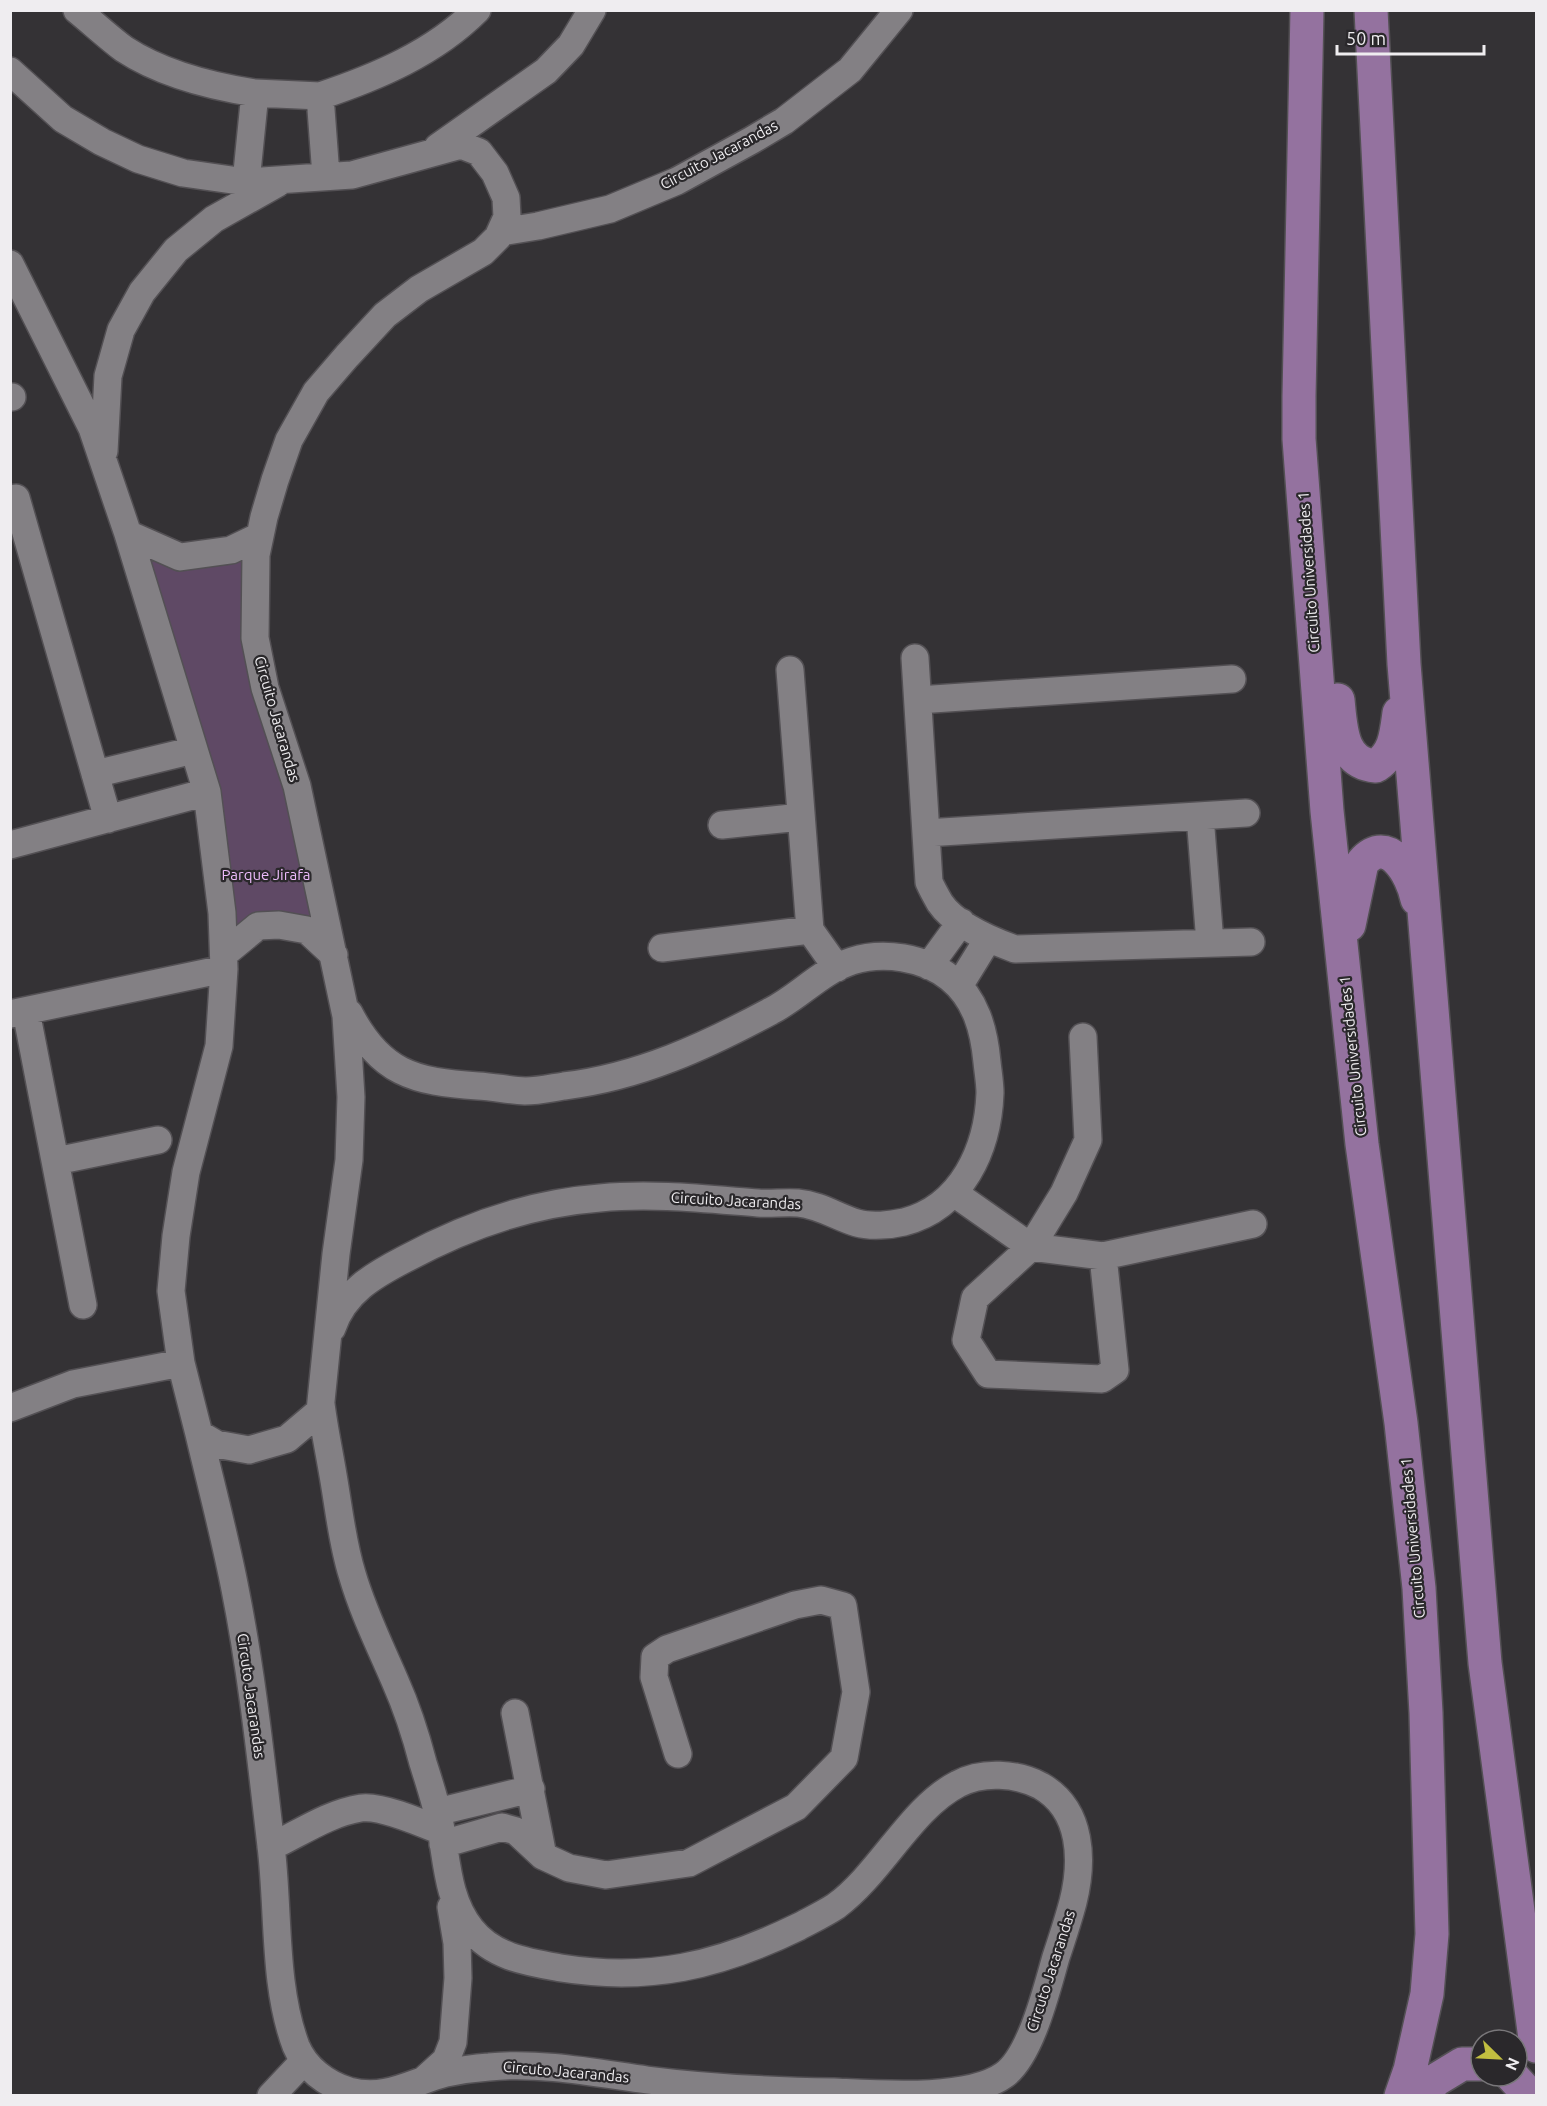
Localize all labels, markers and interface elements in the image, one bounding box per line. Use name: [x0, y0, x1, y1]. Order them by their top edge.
scale bar: [1337, 18, 1484, 56]
text: 50 m: [1346, 28, 1386, 48]
street label: Circuito Jacarandas: [657, 116, 780, 193]
street label: Circuito Universidades 1: [1294, 491, 1323, 653]
street label: Circuito Jacarandas: [251, 654, 304, 784]
park label: Parque Jirafa: [221, 866, 311, 883]
street label: Circuito Universidades 1: [1336, 975, 1369, 1137]
street label: Circuito Jacarandas: [670, 1189, 802, 1212]
street label: Circuito Universidades 1: [1397, 1457, 1428, 1619]
street label: Circuto Jacarandas: [234, 1632, 269, 1760]
street label: Circuto Jacarandas: [1023, 1908, 1078, 2034]
north arrow: [1469, 2028, 1529, 2088]
text: N: [1502, 2055, 1523, 2073]
street label: Circuto Jacarandas: [502, 2058, 630, 2085]

